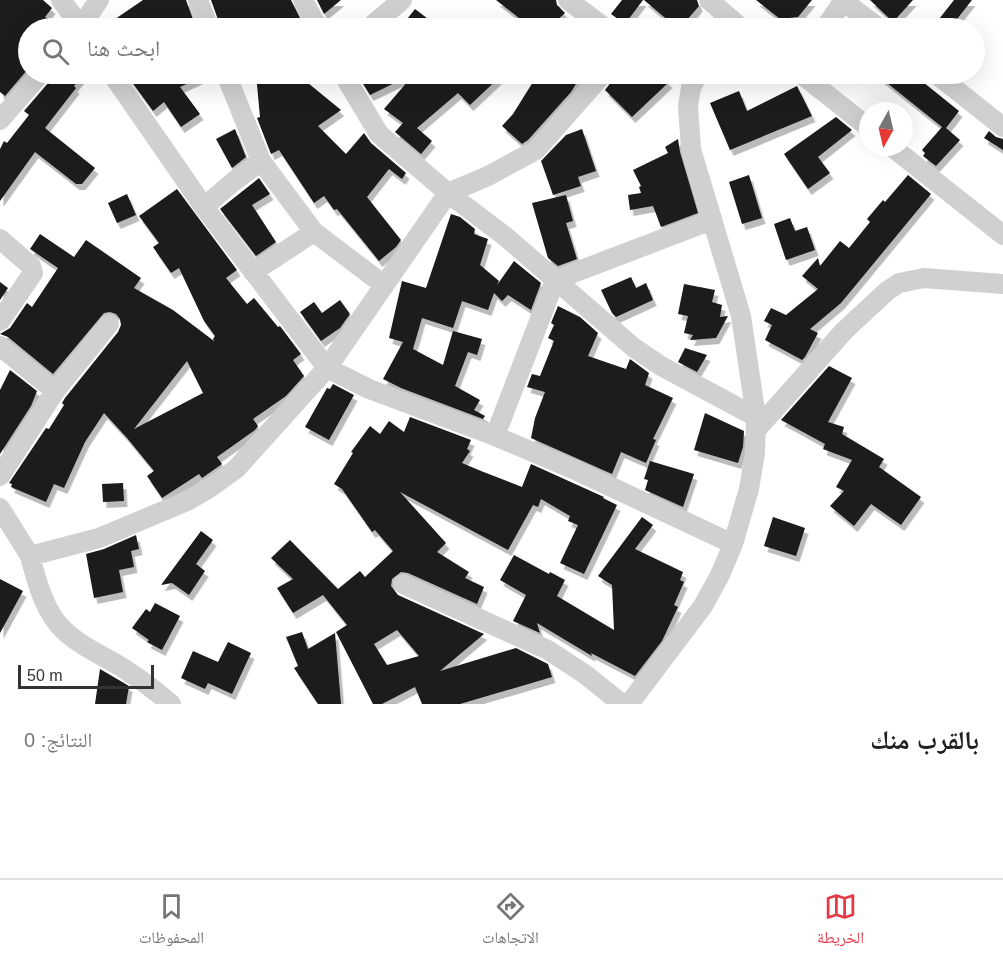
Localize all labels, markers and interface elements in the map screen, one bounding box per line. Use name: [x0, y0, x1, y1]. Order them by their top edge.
search box: [18, 18, 985, 84]
icon: search: [39, 35, 72, 68]
text: ابحث هنا: [87, 36, 160, 61]
north arrow: [859, 102, 913, 156]
scale bar: [18, 662, 154, 690]
text: 50 m: [27, 667, 63, 684]
text: بالقرب منك: [870, 725, 979, 755]
text: النتائج: 0: [24, 729, 92, 751]
tab: المحفوظات: [139, 890, 204, 953]
tab: الاتجاهات: [482, 890, 539, 953]
tab: الخريطة: [817, 890, 864, 953]

